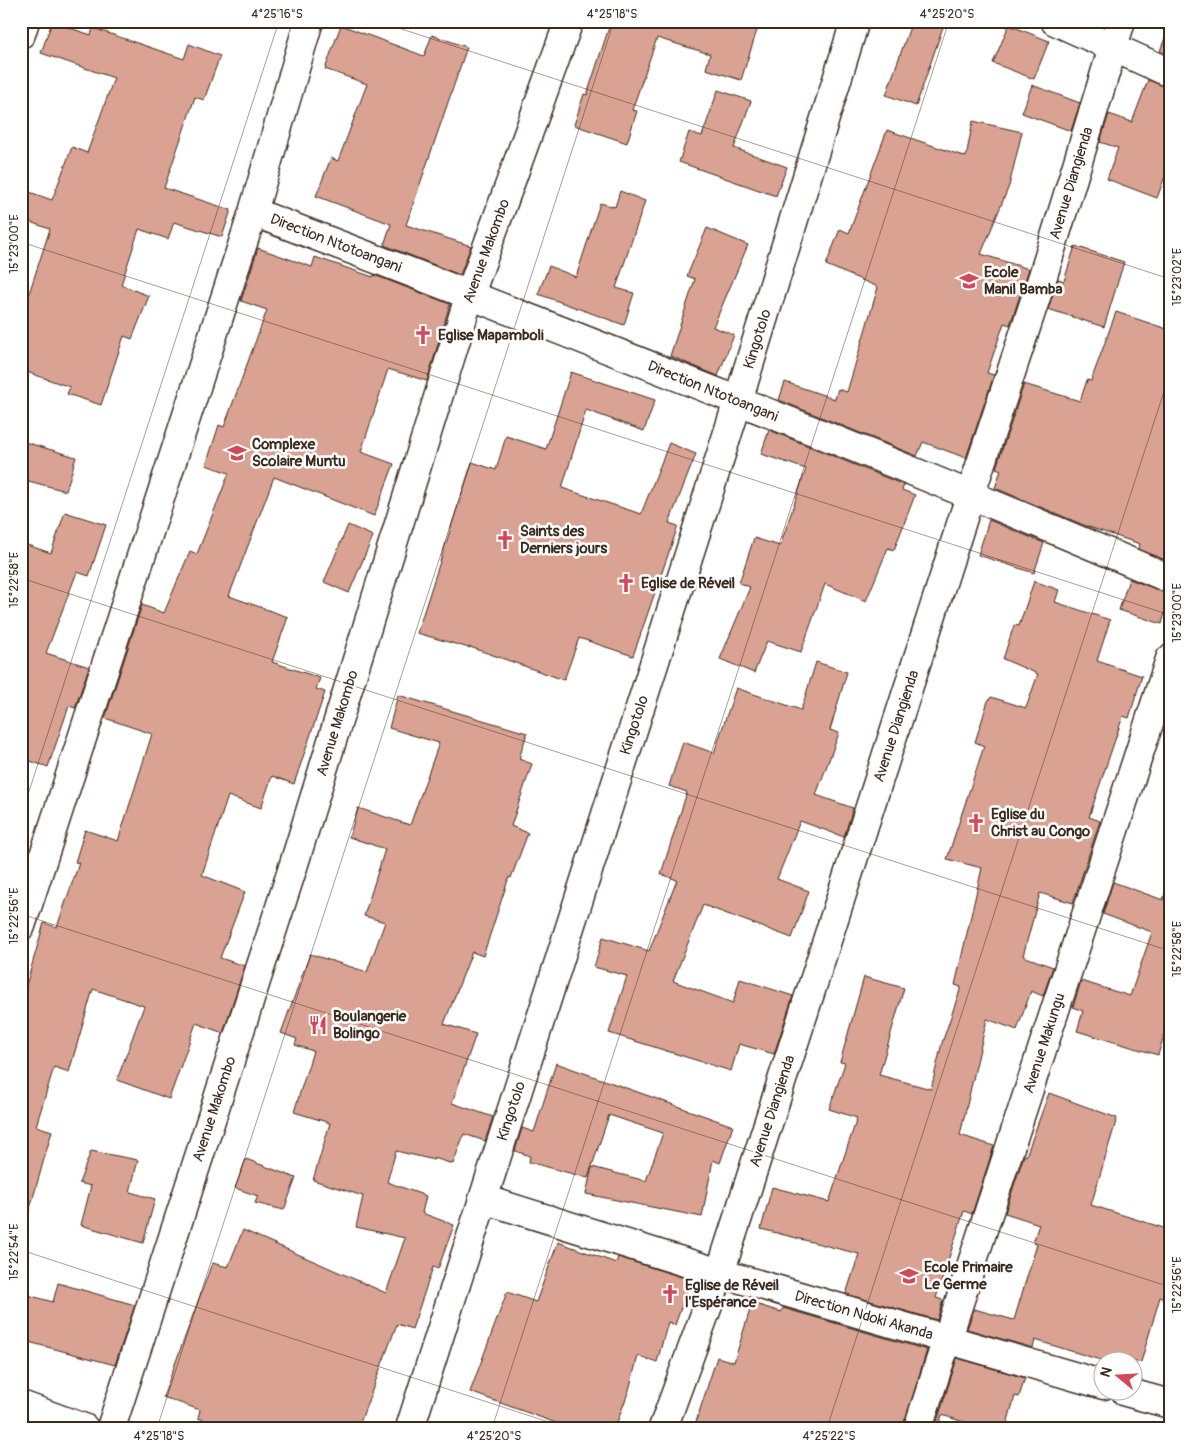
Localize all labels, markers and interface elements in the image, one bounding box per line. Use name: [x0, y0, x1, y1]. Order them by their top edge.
text: 4°25'16"S: [251, 7, 303, 22]
text: 4°25'18"S: [587, 7, 637, 22]
text: 4°25'20"S: [920, 7, 974, 22]
street label: Avenue Diangienda: [1045, 125, 1098, 242]
street label: Avenue Makombo: [459, 196, 514, 306]
street label: Direction Ntotoangani: [267, 210, 404, 277]
text: 15°23'00"E: [7, 214, 22, 274]
text: 15°23'02"E: [1170, 248, 1185, 306]
place label: Ecole Manil Bamba: [984, 263, 1062, 299]
school or university icon: Ecole Manil Bamba: [958, 270, 980, 292]
street label: Kingotolo: [739, 307, 776, 371]
church icon: Eglise Mapamboli: [412, 324, 434, 346]
place label: Eglise Mapamboli: [438, 326, 544, 345]
street label: Direction Ntotoangani: [645, 357, 781, 426]
place label: Complexe Scolaire Muntu: [252, 435, 346, 471]
school or university icon: Complexe Scolaire Muntu: [226, 442, 248, 464]
place label: Saints des Derniers jours: [520, 522, 607, 558]
church icon: Saints des Derniers jours: [494, 529, 516, 551]
text: 15°22'58"E: [7, 552, 22, 608]
church icon: Eglise de Réveil: [615, 572, 637, 594]
place label: Eglise de Réveil: [641, 574, 735, 593]
text: 15°23'00"E: [1170, 583, 1185, 643]
street label: Avenue Makombo: [312, 668, 363, 778]
street label: Avenue Diangienda: [869, 668, 924, 785]
street label: Kingotolo: [616, 693, 653, 757]
place label: Eglise du Christ au Congo: [991, 805, 1090, 841]
church icon: Eglise du Christ au Congo: [965, 812, 987, 834]
text: 15°22'56"E: [7, 888, 22, 944]
text: 15°22'58"E: [1170, 921, 1185, 977]
street label: Avenue Makungu: [1019, 991, 1070, 1096]
place label: Boulangerie Bolingo: [333, 1007, 407, 1043]
restaurant icon: Boulangerie Bolingo: [307, 1014, 329, 1036]
street label: Avenue Diangienda: [745, 1053, 800, 1170]
street label: Avenue Makombo: [188, 1054, 240, 1164]
street label: Kingotolo: [493, 1079, 530, 1143]
text: 15°22'54"E: [7, 1224, 22, 1280]
text: 15°22'56"E: [1170, 1257, 1185, 1313]
place label: Ecole Primaire Le Germe: [924, 1258, 1013, 1294]
school or university icon: Ecole Primaire Le Germe: [898, 1265, 920, 1287]
place label: Eglise de Réveil l'Espérance: [685, 1276, 779, 1312]
church icon: Eglise de Réveil l'Espérance: [659, 1283, 681, 1305]
street label: Direction Ndoki Akanda: [792, 1287, 935, 1344]
north arrow: [1094, 1352, 1144, 1402]
text: N: [1097, 1365, 1116, 1379]
text: 4°25'18"S: [134, 1429, 184, 1444]
text: 4°25'20"S: [467, 1429, 521, 1444]
text: 4°25'22"S: [802, 1429, 856, 1444]

